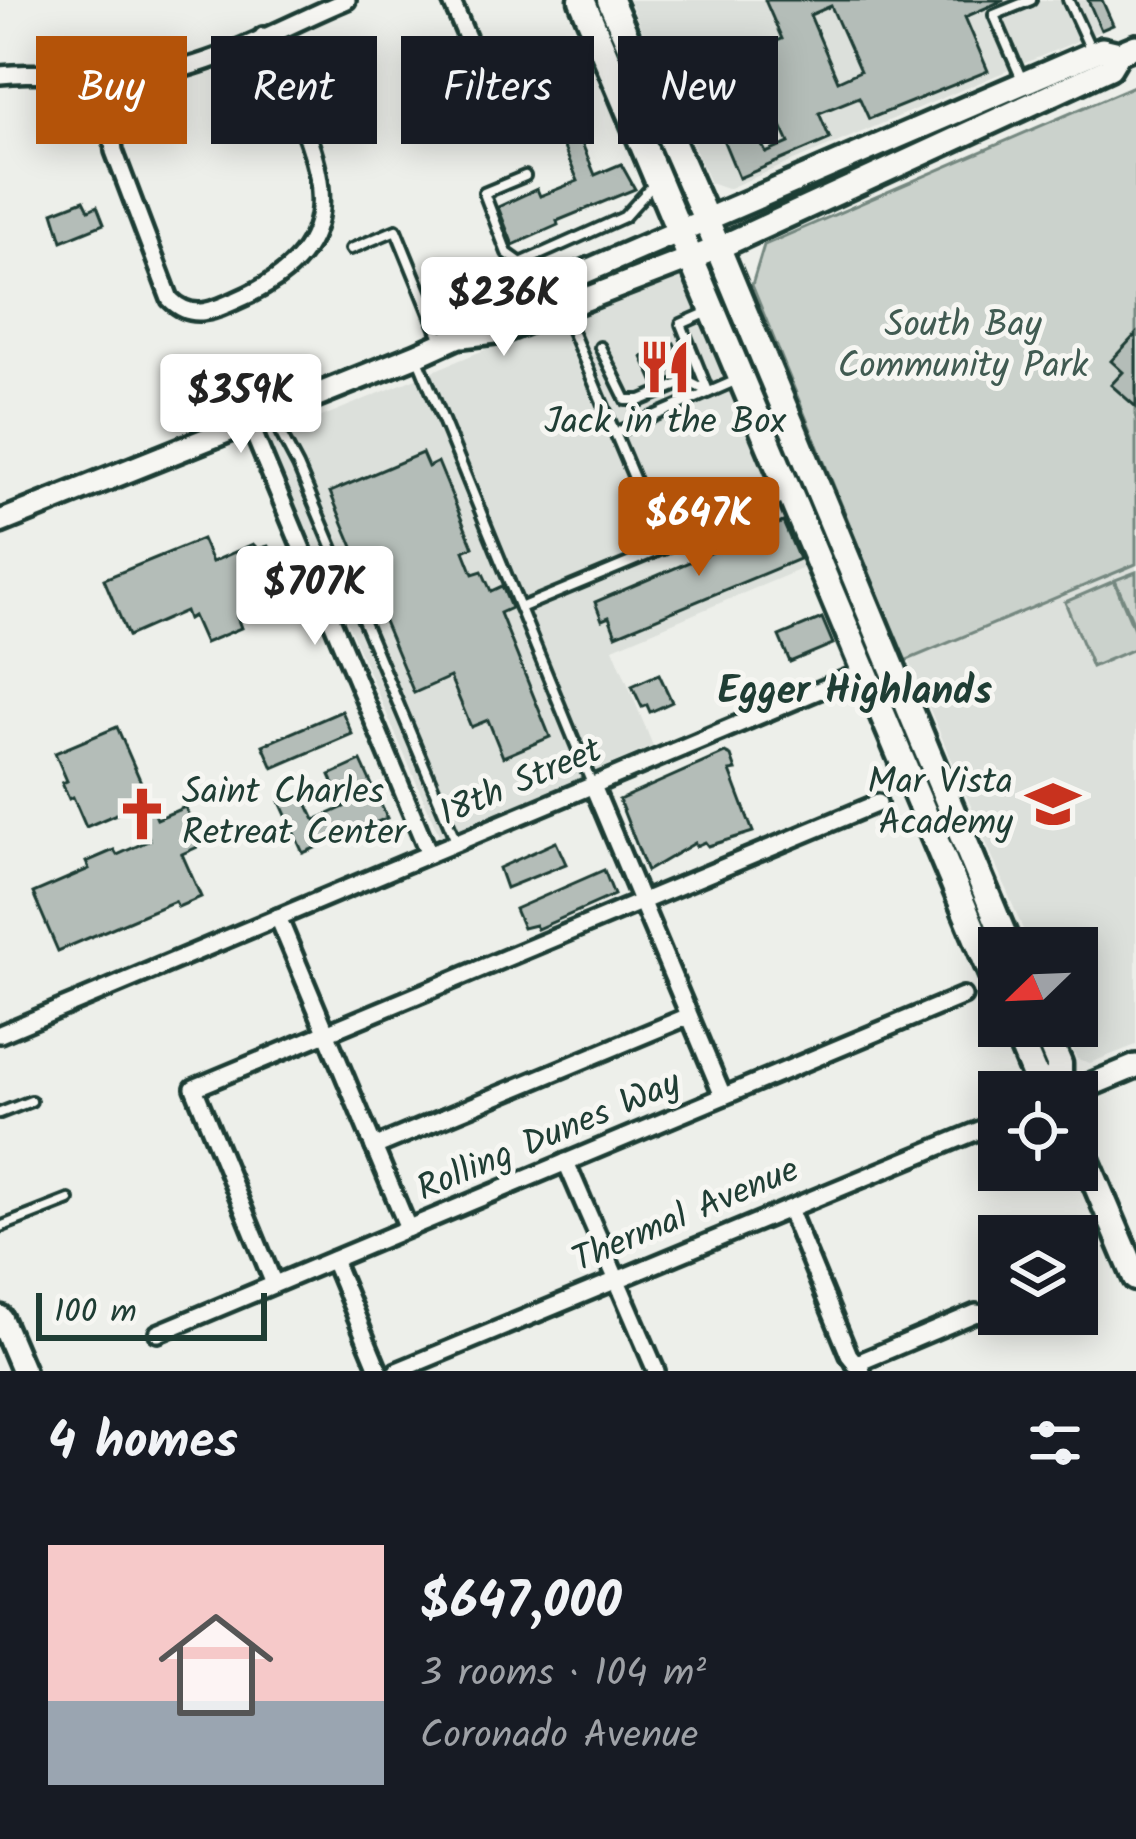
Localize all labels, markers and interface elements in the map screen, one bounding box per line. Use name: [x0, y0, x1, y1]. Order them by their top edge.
chip: Buy: [36, 36, 187, 144]
chip: Rent: [211, 36, 377, 144]
chip: Filters: [401, 36, 594, 144]
chip: New: [618, 36, 778, 144]
pin: $236K: [420, 257, 588, 359]
text: $236K: [448, 265, 560, 327]
park label: South Bay Community Park: [838, 298, 1089, 396]
restaurant icon: Jack in the Box: [636, 338, 694, 396]
pin: $359K: [157, 354, 325, 456]
text: $359K: [187, 362, 295, 424]
place label: Jack in the Box: [544, 395, 786, 452]
pin: $647K: [615, 477, 783, 579]
text: $647K: [645, 485, 753, 547]
pin: $707K: [231, 546, 399, 648]
text: $707K: [263, 554, 367, 616]
district label: Egger Highlands: [718, 662, 992, 724]
street label: 18th Street: [431, 723, 612, 843]
place label: Mar Vista Academy: [867, 755, 1014, 853]
place label: Saint Charles Retreat Center: [182, 765, 408, 863]
school or university icon: Mar Vista Academy: [1024, 775, 1082, 833]
church icon: Saint Charles Retreat Center: [113, 785, 171, 843]
north arrow: [978, 927, 1098, 1047]
map controls: [978, 927, 1098, 1335]
street label: Rolling Dunes Way: [408, 1055, 691, 1218]
button: locate: [978, 1071, 1098, 1191]
street label: Thermal Avenue: [564, 1143, 808, 1289]
button: layers: [978, 1215, 1098, 1335]
scale bar: [36, 1287, 267, 1340]
text: 100 m: [54, 1287, 137, 1340]
text: 4 homes: [48, 1403, 238, 1484]
icon: filters: [1022, 1410, 1088, 1476]
text: $647,000: [420, 1563, 622, 1644]
icon: home: [144, 1593, 288, 1737]
text: 3 rooms · 104 m²: [420, 1644, 706, 1706]
text: Coronado Avenue: [420, 1706, 698, 1768]

